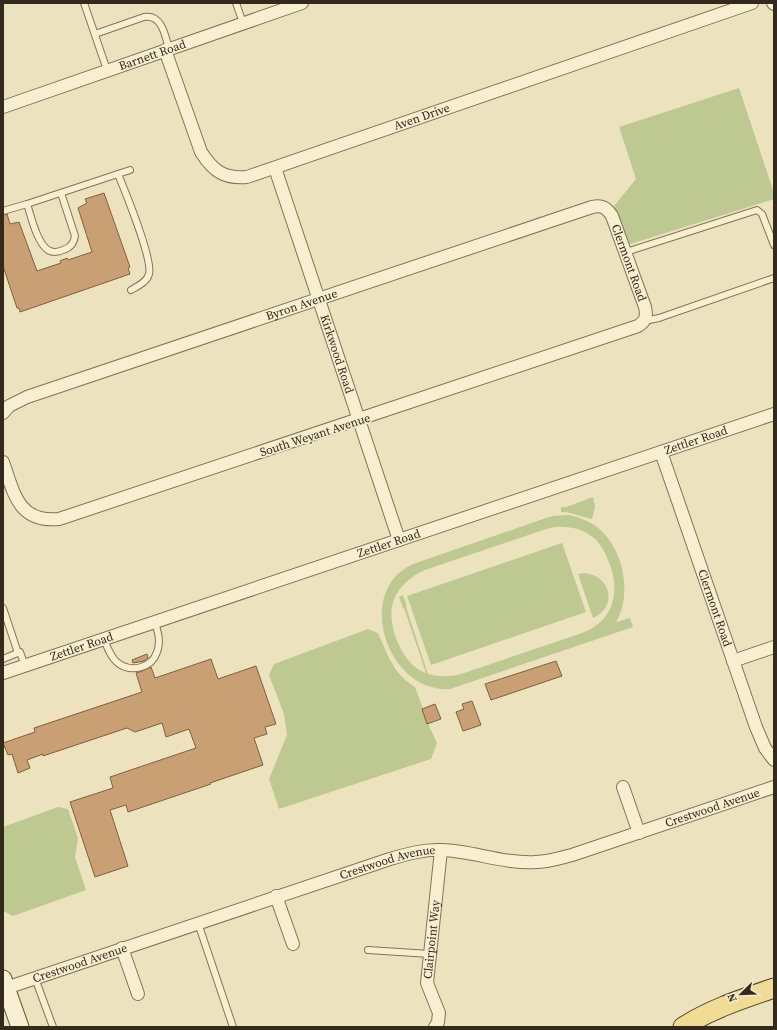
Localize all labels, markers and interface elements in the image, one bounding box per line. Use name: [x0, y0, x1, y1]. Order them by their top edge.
street label: Barnett Road: [117, 36, 188, 74]
street label: Aven Drive: [392, 100, 452, 134]
street label: Clermont Road: [608, 222, 650, 304]
street label: Byron Avenue: [264, 285, 339, 324]
street label: Kirkwood Road: [316, 312, 358, 396]
street label: South Weyant Avenue: [258, 410, 372, 460]
street label: Zettler Road: [662, 422, 730, 458]
street label: Zettler Road: [355, 525, 423, 561]
street label: Clermont Road: [694, 567, 736, 649]
street label: Zettler Road: [48, 629, 115, 665]
street label: Crestwood Avenue: [663, 784, 762, 831]
street label: Crestwood Avenue: [338, 842, 436, 883]
street label: Clairpoint Way: [419, 898, 444, 980]
street label: Crestwood Avenue: [30, 940, 129, 987]
north arrow: [721, 974, 761, 1014]
text: N: [724, 991, 741, 1004]

